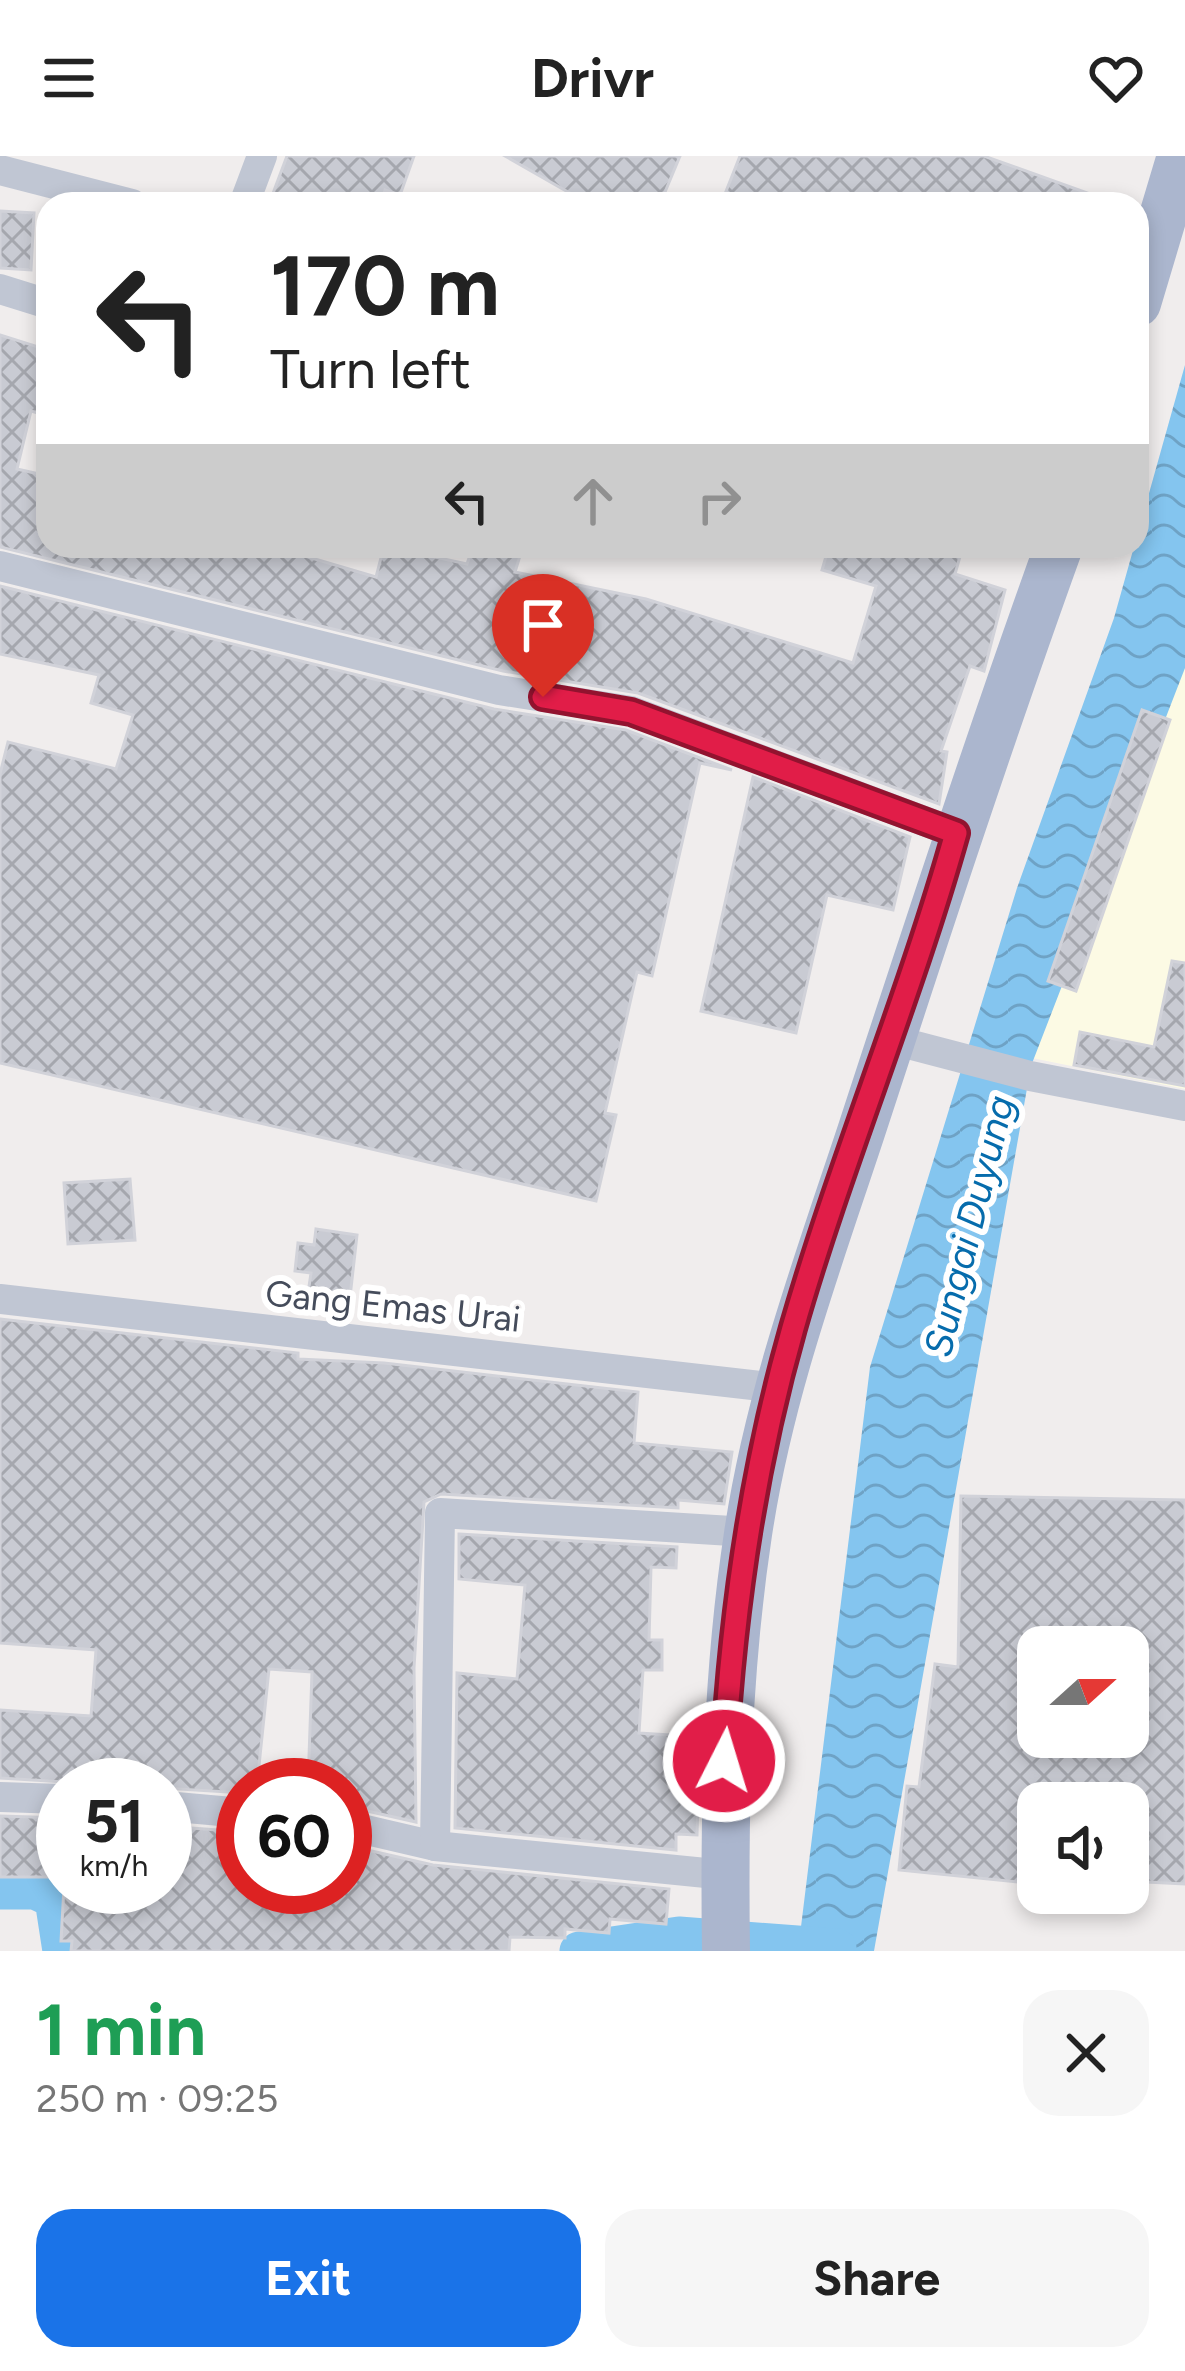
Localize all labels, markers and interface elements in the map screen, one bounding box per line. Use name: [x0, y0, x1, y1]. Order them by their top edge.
icon: menu: [36, 45, 102, 111]
icon: heart: [1083, 45, 1149, 111]
text: Drivr: [531, 46, 654, 111]
text: 170 m: [270, 235, 500, 336]
icon: left: [72, 240, 228, 396]
text: Turn left: [270, 337, 471, 402]
icon: left: [434, 468, 500, 534]
icon: ahead: [560, 468, 626, 534]
icon: right: [686, 468, 752, 534]
pin: [492, 574, 594, 697]
icon: arrive: [510, 592, 576, 658]
water label: Sungai Duyung: [914, 1091, 1024, 1361]
street label: Gang Emas Urai: [263, 1271, 523, 1341]
north arrow: [1017, 1626, 1149, 1758]
map controls: [1017, 1626, 1149, 1914]
position arrow: [661, 1698, 787, 1824]
speed limit sign: 60: [216, 1758, 372, 1914]
button: sound: [1017, 1782, 1149, 1914]
text: 51: [84, 1785, 144, 1857]
text: km/h: [80, 1847, 148, 1884]
text: 1 min: [36, 1987, 206, 2073]
button: close: [1023, 1990, 1149, 2116]
text: 250 m · 09:25: [36, 2075, 278, 2122]
button: Exit: [36, 2209, 581, 2347]
button: Share: [605, 2209, 1149, 2347]

